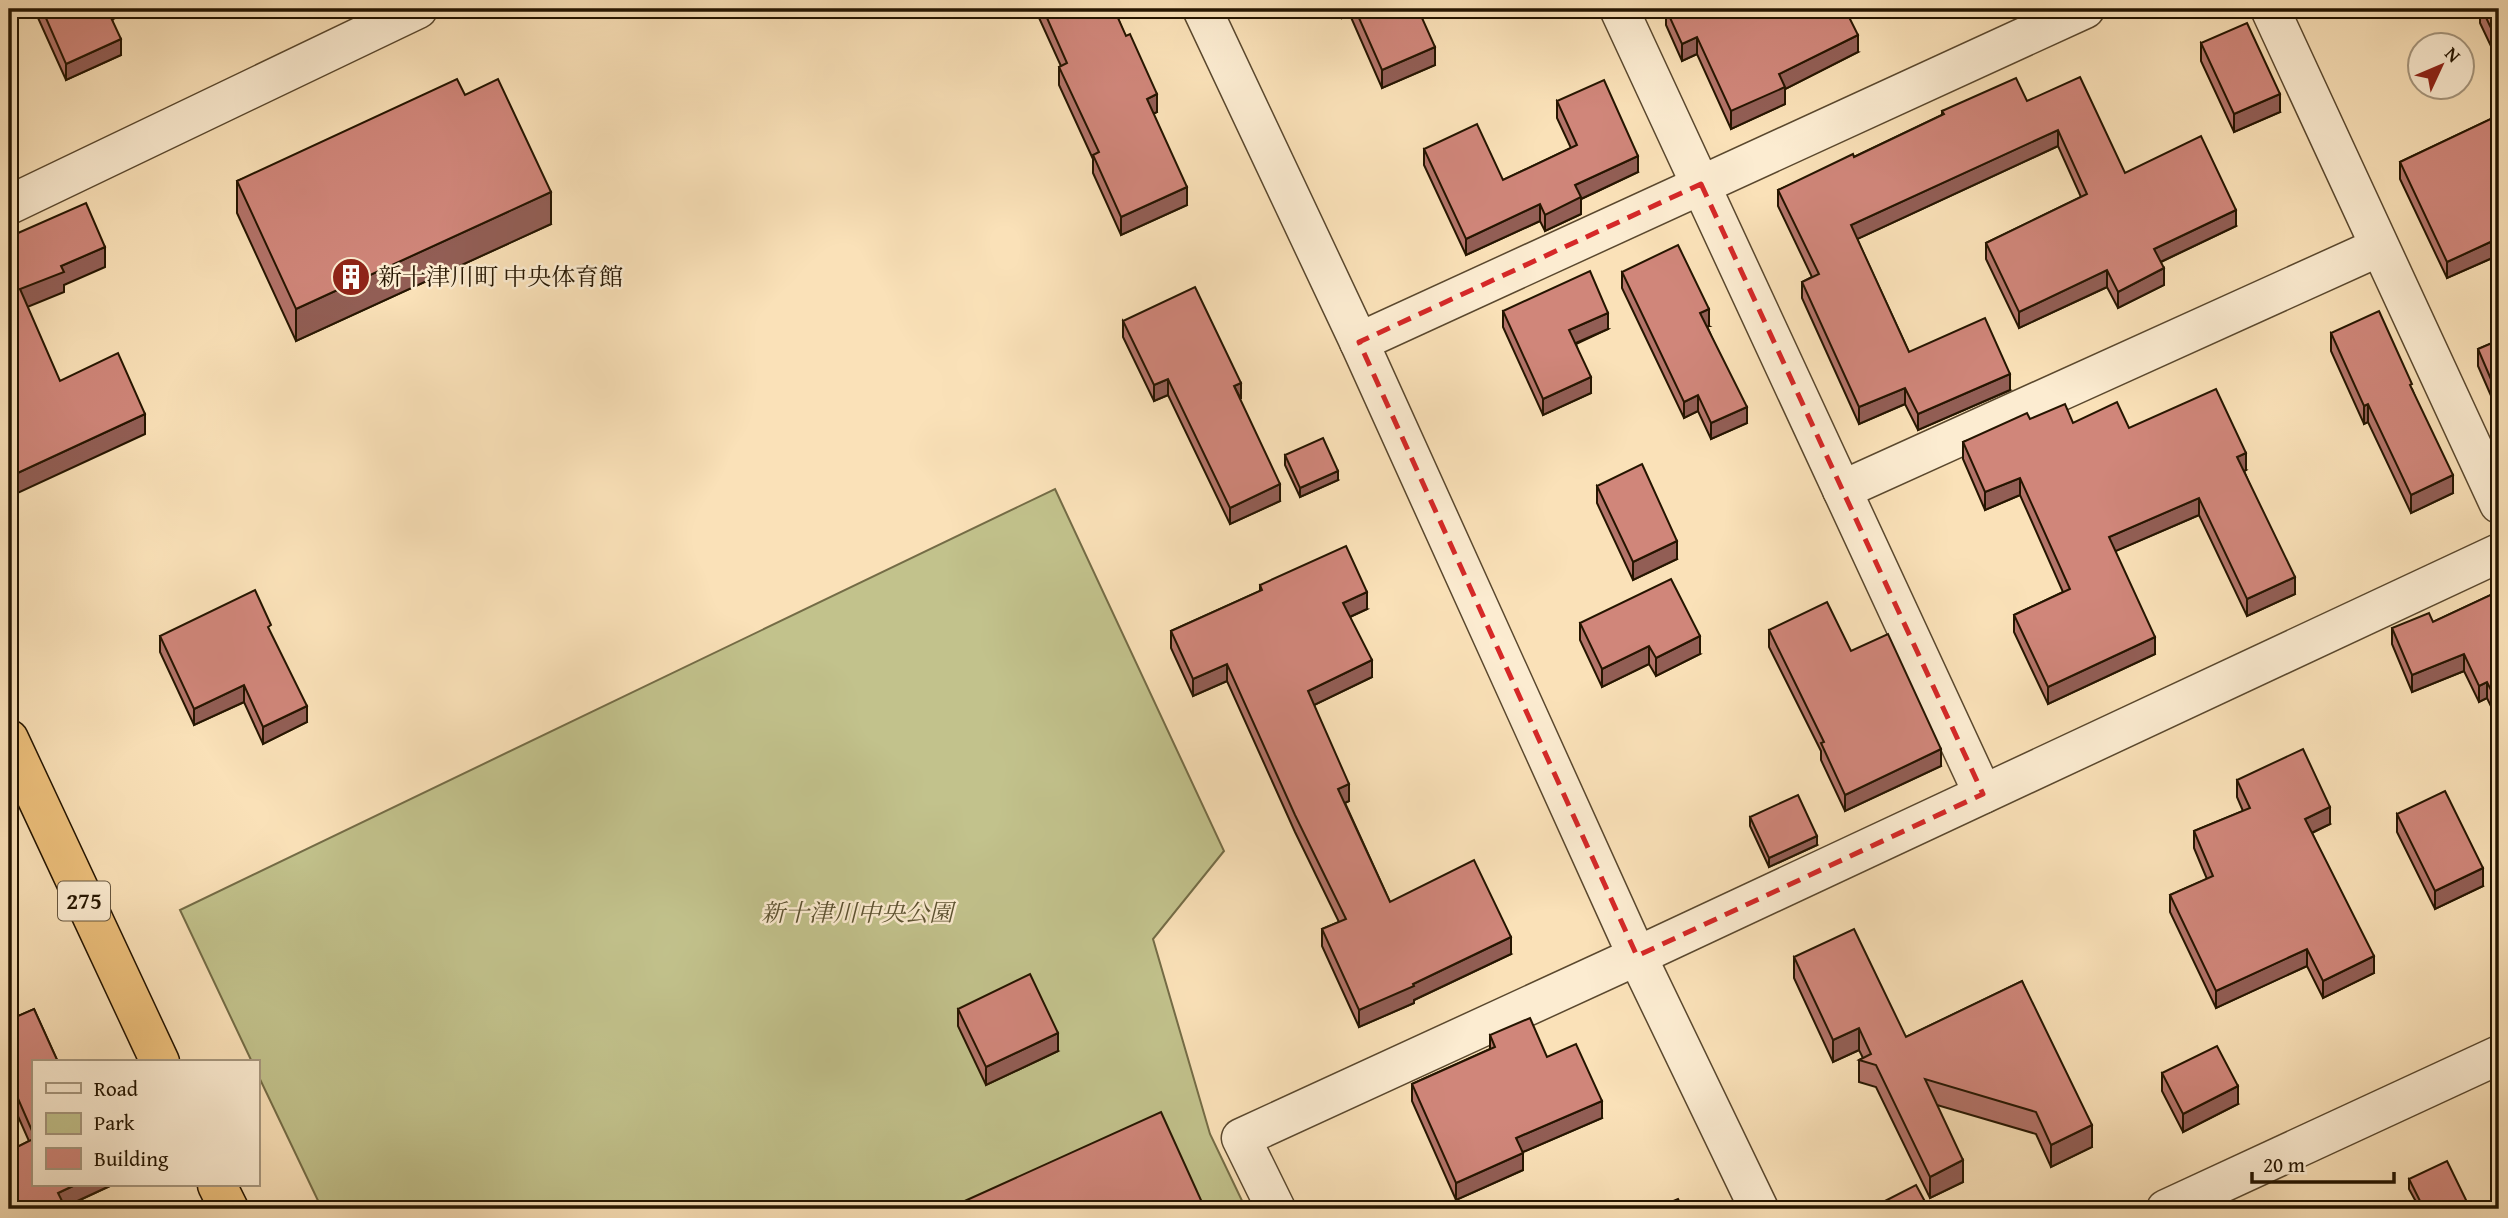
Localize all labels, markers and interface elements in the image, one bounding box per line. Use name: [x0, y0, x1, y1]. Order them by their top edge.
north arrow: [2406, 32, 2476, 102]
text: N: [2439, 40, 2468, 69]
building icon: 新十津川町 中央体育館: [330, 256, 372, 298]
place label: 新十津川町 中央体育館: [378, 259, 623, 294]
road number: 275: [58, 882, 110, 920]
park label: 新十津川中央公園: [761, 895, 957, 930]
legend: [32, 1060, 259, 1186]
text: Road: [94, 1073, 139, 1104]
text: Park: [94, 1107, 135, 1138]
scale bar: [2252, 1141, 2394, 1185]
text: Building: [94, 1143, 169, 1174]
text: 20 m: [2263, 1149, 2305, 1180]

